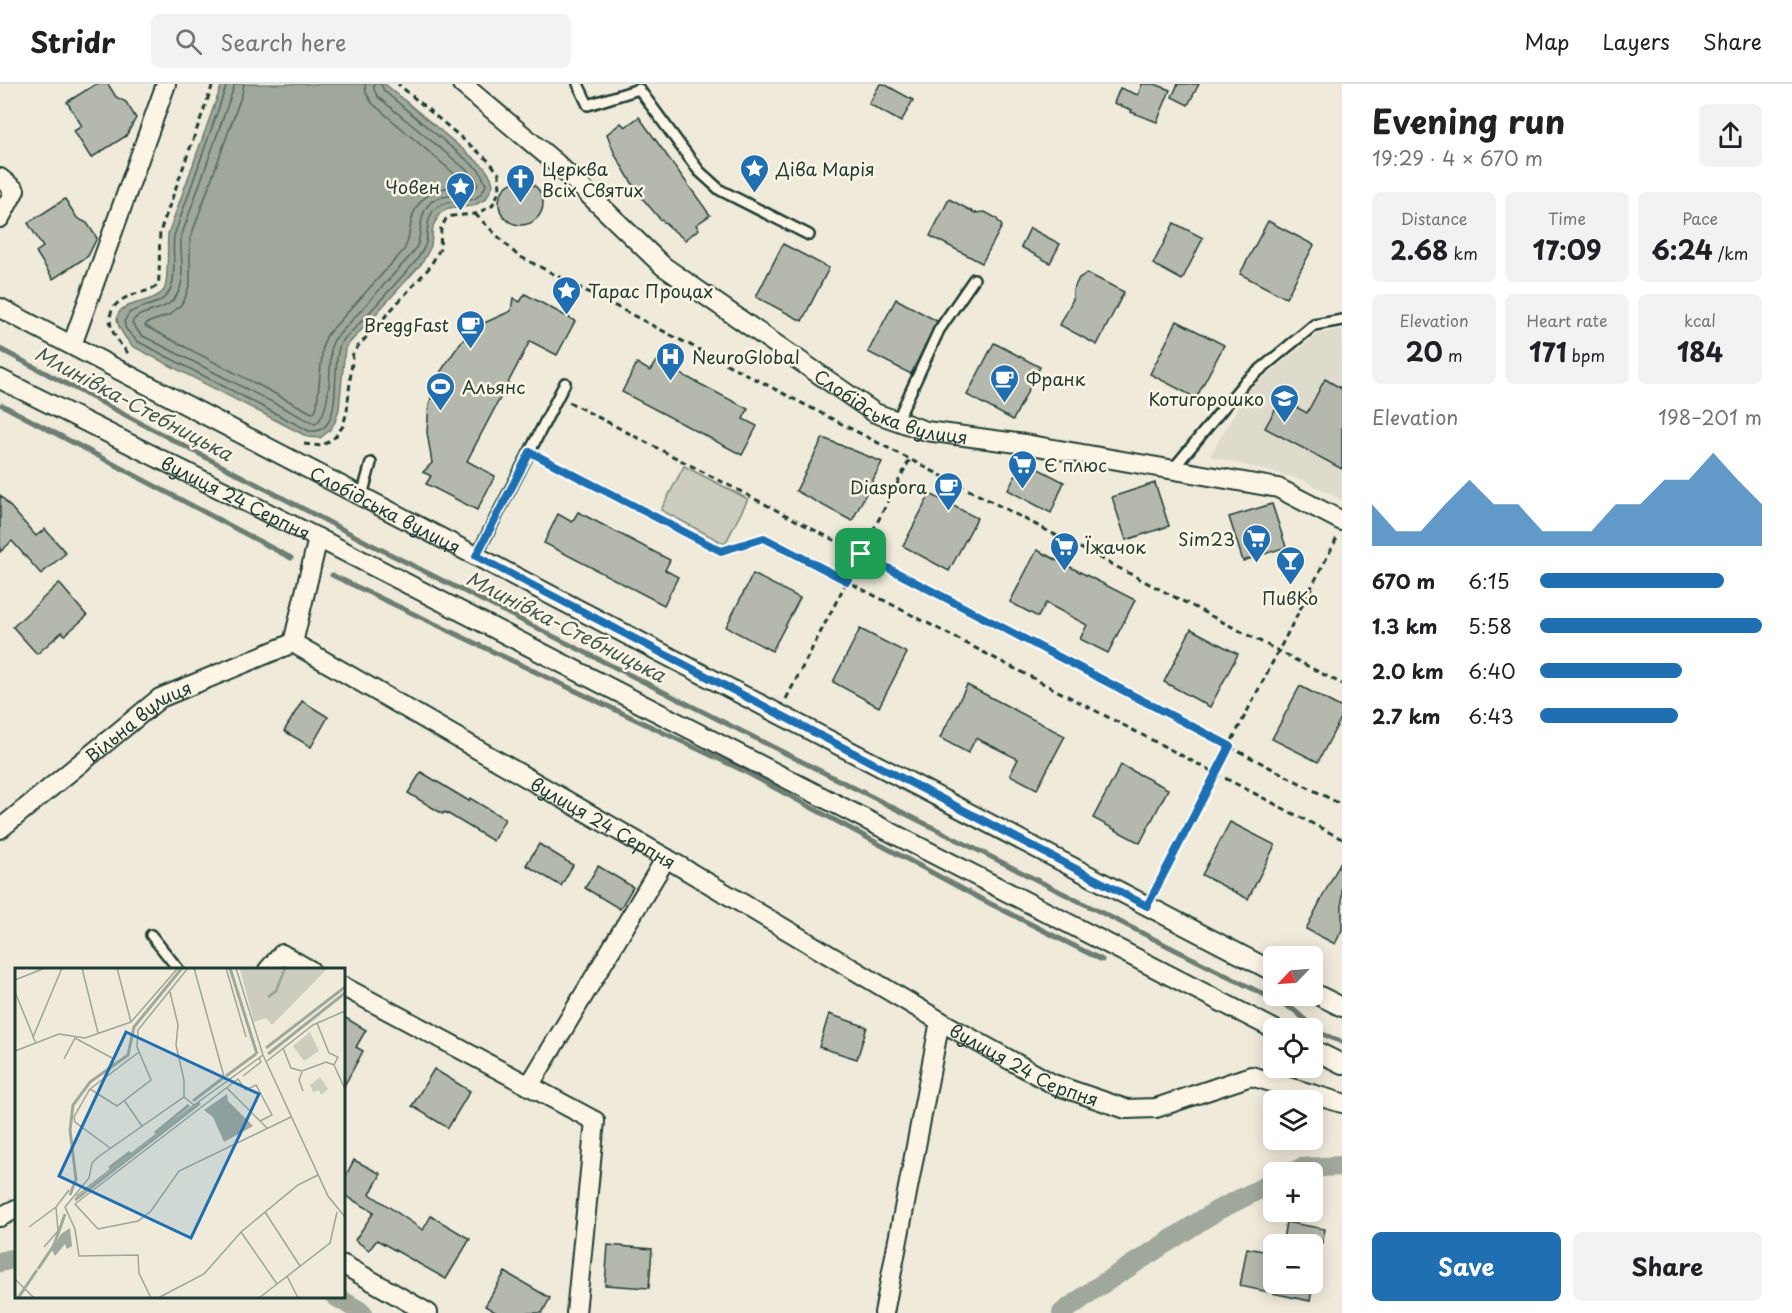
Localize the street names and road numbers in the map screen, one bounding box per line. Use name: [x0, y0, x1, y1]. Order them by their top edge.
street label: Слобідська вулиця: [809, 362, 969, 450]
street label: вулиця 24 Серпня: [157, 448, 315, 546]
street label: Слобідська вулиця: [306, 459, 466, 560]
street label: Вільна вулиця: [78, 673, 195, 768]
street label: вулиця 24 Серпня: [526, 769, 681, 875]
street label: вулиця 24 Серпня: [945, 1016, 1103, 1112]

